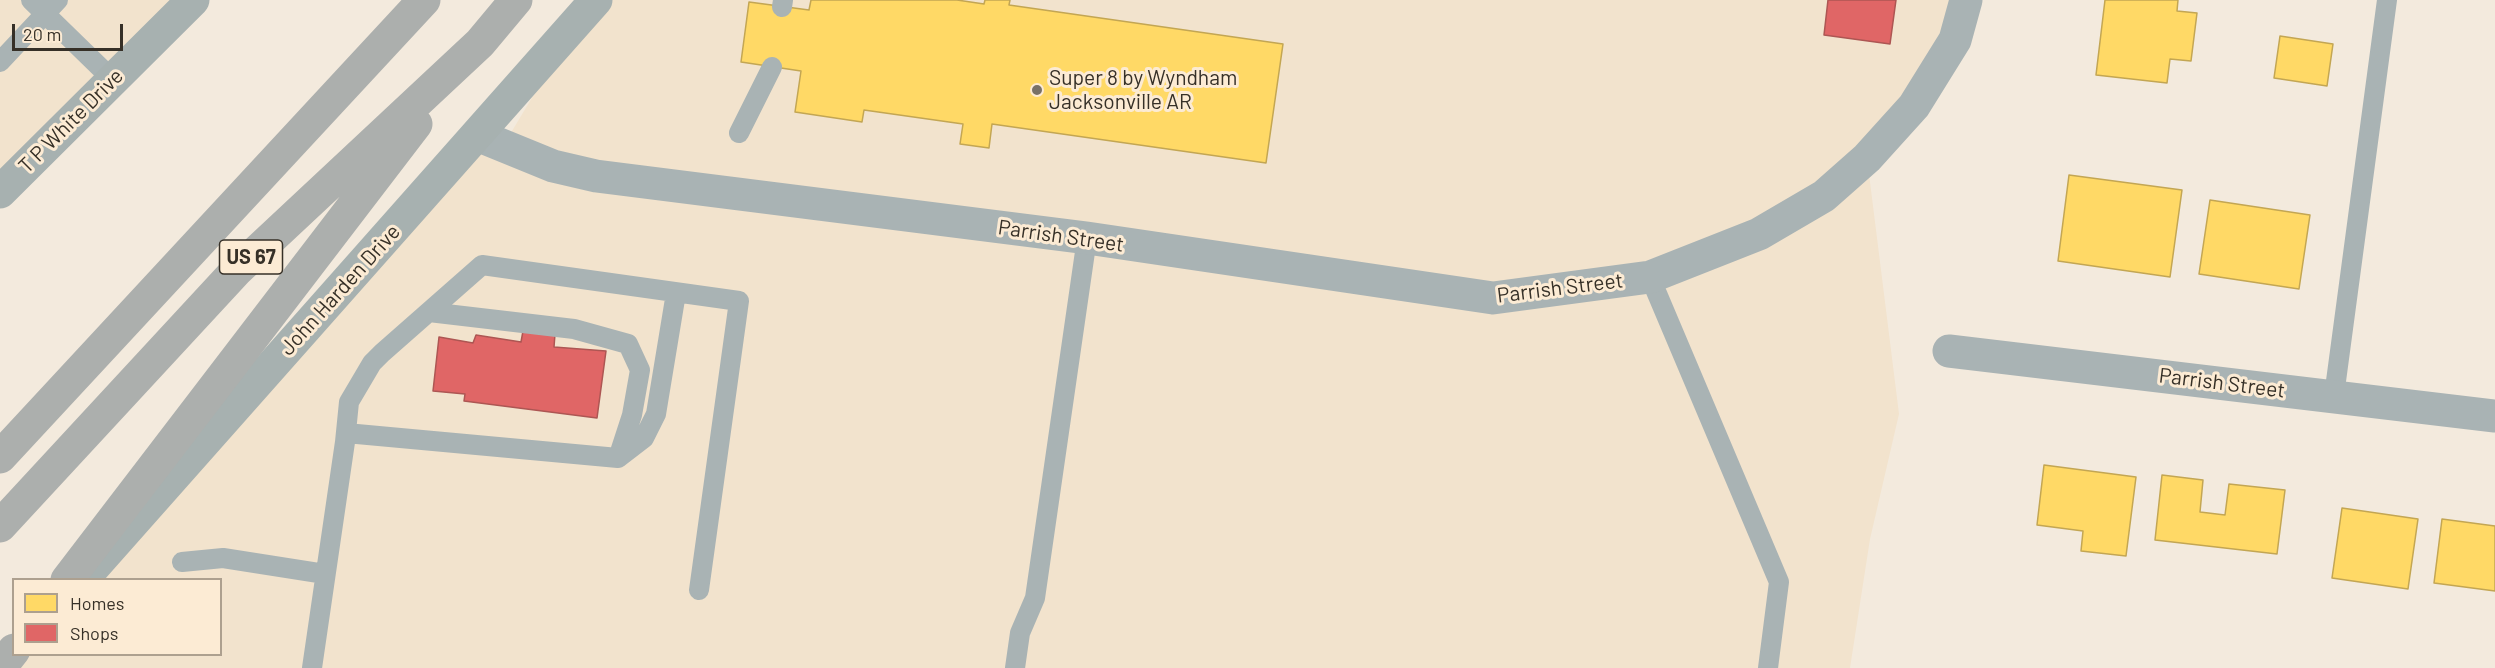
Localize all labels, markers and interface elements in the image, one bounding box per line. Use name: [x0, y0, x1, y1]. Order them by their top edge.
scale bar: [15, 12, 126, 50]
text: 20 m: [23, 23, 61, 45]
street label: T P White Drive: [14, 64, 128, 178]
place label: Super 8 by Wyndham Jacksonville AR: [1049, 65, 1237, 115]
marker: Super 8 by Wyndham Jacksonville AR: [1030, 83, 1044, 97]
street label: Parrish Street: [997, 215, 1125, 257]
street label: John Harden Drive: [275, 219, 405, 361]
road number: US 67: [220, 240, 282, 274]
street label: Parrish Street: [1496, 268, 1624, 308]
street label: Parrish Street: [2158, 363, 2286, 403]
legend: [12, 578, 222, 656]
text: Homes: [70, 592, 124, 614]
text: Shops: [70, 622, 119, 644]

